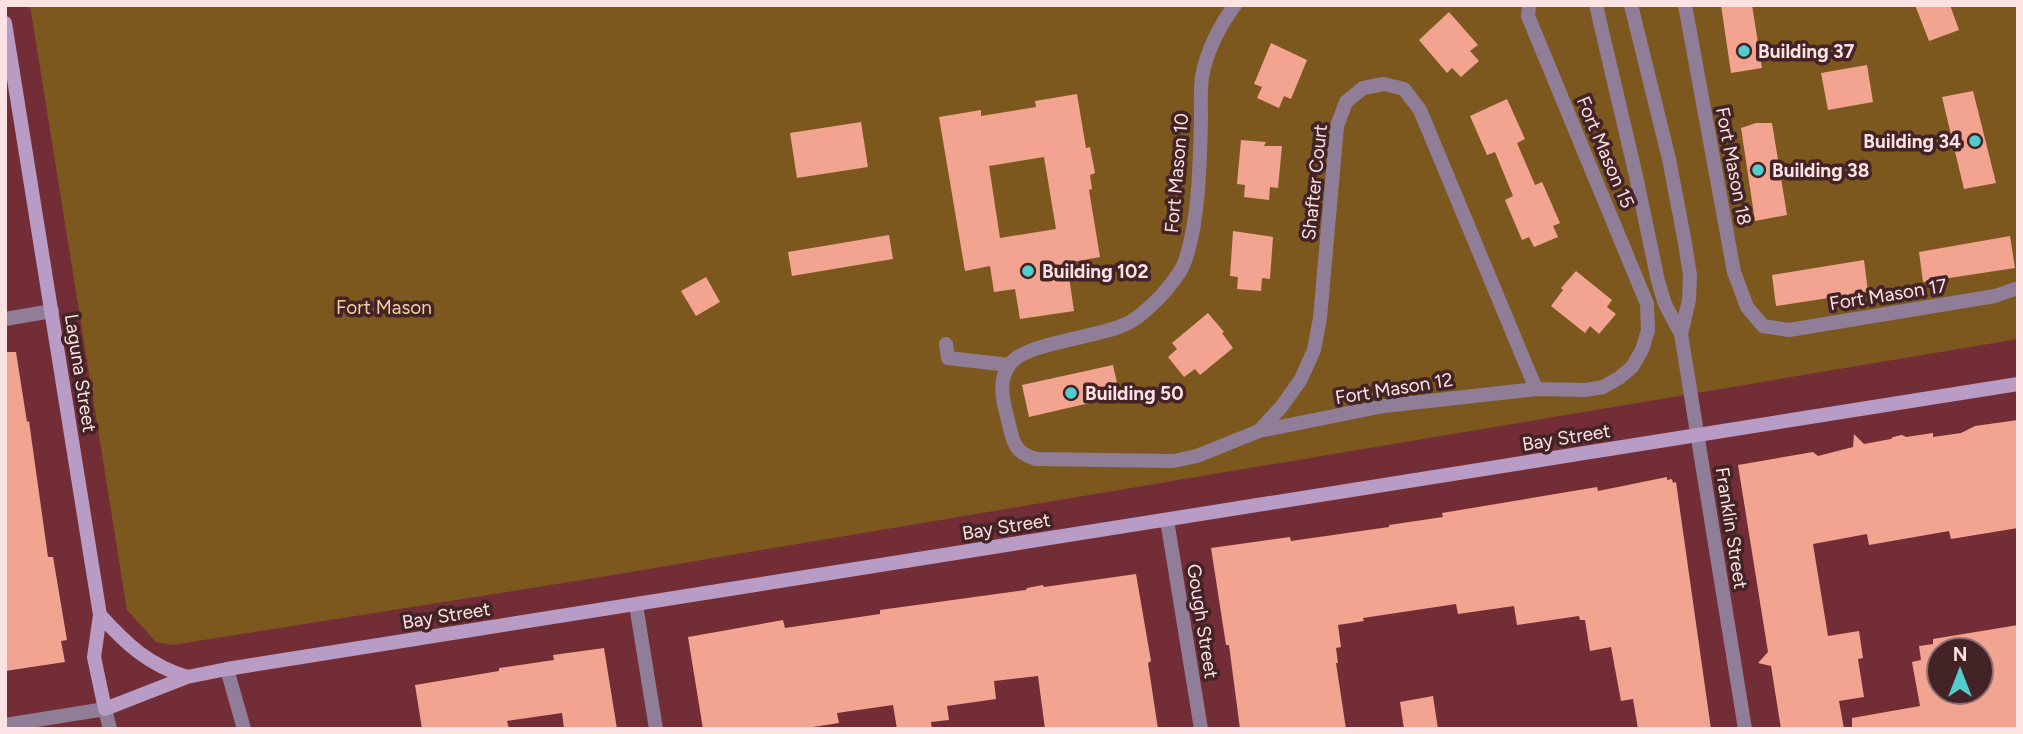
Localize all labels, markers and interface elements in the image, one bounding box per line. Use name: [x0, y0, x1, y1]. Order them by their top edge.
place label: Building 37: [1758, 40, 1854, 63]
marker: Building 37: [1736, 43, 1752, 59]
street label: Fort Mason 15: [1572, 93, 1639, 212]
street label: Fort Mason 18: [1711, 105, 1756, 227]
street label: Fort Mason 10: [1160, 112, 1193, 234]
street label: Shafter Court: [1297, 123, 1332, 241]
place label: Building 34: [1863, 130, 1961, 153]
marker: Building 34: [1967, 133, 1983, 149]
place label: Building 38: [1772, 159, 1869, 182]
marker: Building 38: [1750, 162, 1766, 178]
place label: Building 102: [1042, 260, 1148, 283]
marker: Building 102: [1020, 263, 1036, 279]
street label: Fort Mason 17: [1828, 274, 1948, 315]
park label: Fort Mason: [336, 296, 432, 319]
street label: Laguna Street: [60, 312, 101, 434]
street label: Fort Mason 12: [1334, 368, 1455, 409]
place label: Building 50: [1085, 382, 1183, 405]
marker: Building 50: [1063, 385, 1079, 401]
street label: Bay Street: [1520, 419, 1612, 456]
street label: Franklin Street: [1711, 465, 1752, 591]
street label: Bay Street: [960, 508, 1052, 545]
street label: Gough Street: [1182, 562, 1223, 680]
street label: Bay Street: [400, 597, 492, 634]
north arrow: [1925, 636, 1995, 706]
text: N: [1953, 643, 1967, 666]

